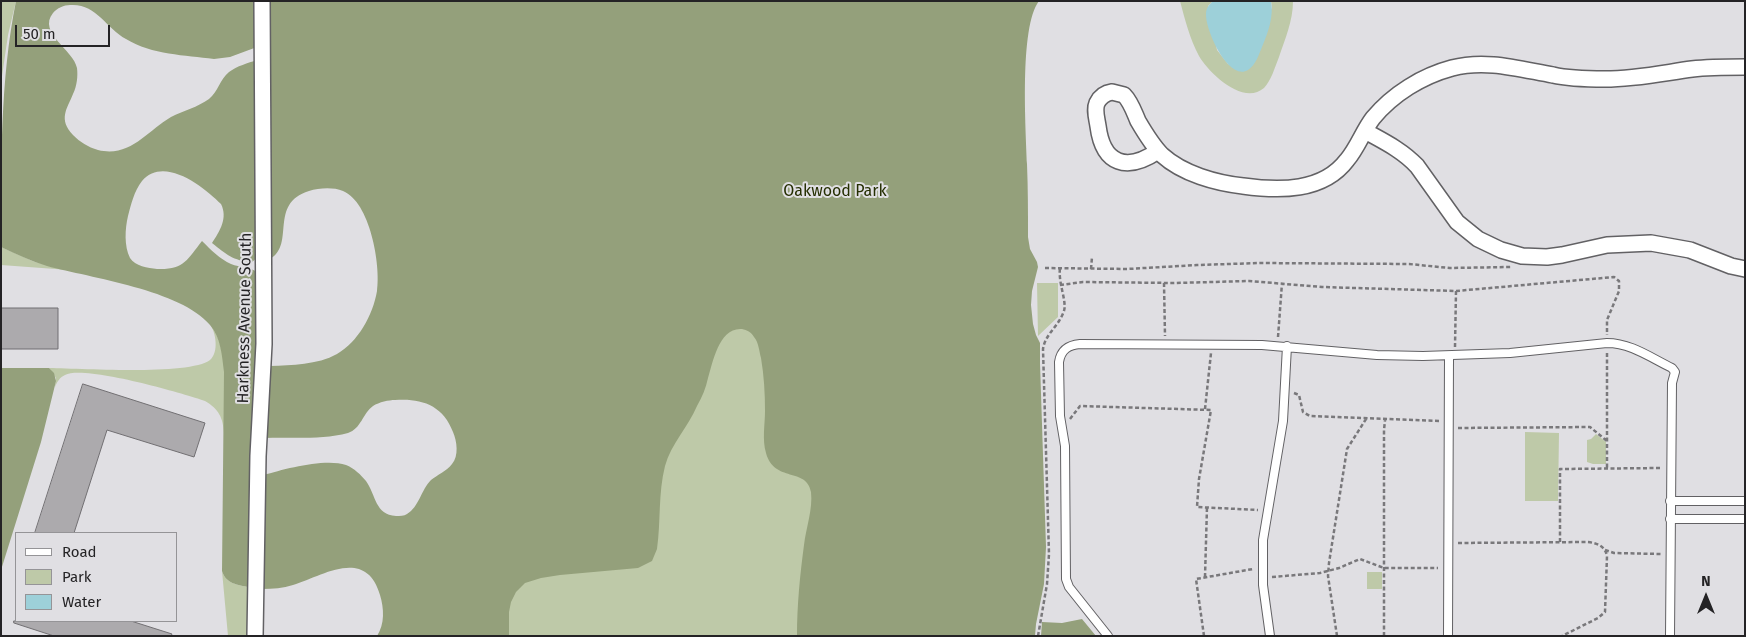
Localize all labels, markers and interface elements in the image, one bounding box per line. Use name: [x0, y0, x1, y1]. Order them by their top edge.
scale bar: [18, 15, 112, 47]
text: 50 m: [23, 25, 56, 43]
park label: Oakwood Park: [783, 182, 887, 202]
street label: Harkness Avenue South: [234, 232, 256, 404]
legend: [15, 532, 178, 622]
text: Road: [62, 543, 97, 561]
text: Park: [62, 568, 92, 586]
north arrow: [1681, 572, 1731, 622]
text: N: [1701, 573, 1711, 590]
text: Water: [62, 593, 101, 611]

